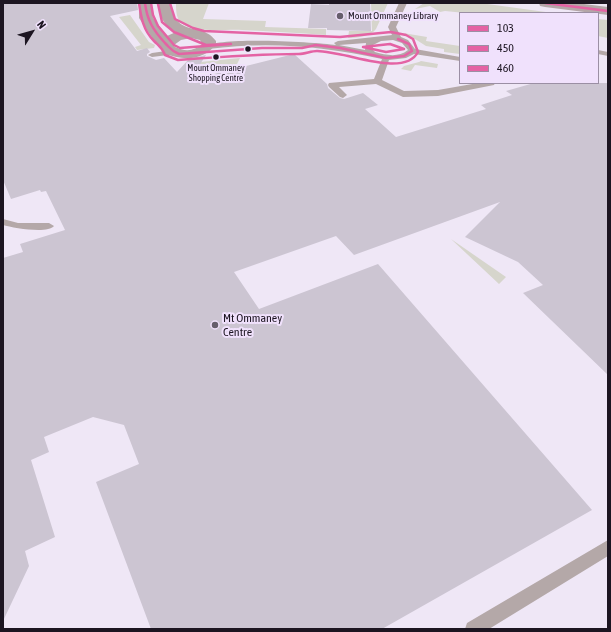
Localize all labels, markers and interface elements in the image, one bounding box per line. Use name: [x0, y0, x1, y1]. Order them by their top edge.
place label: Mount Ommaney Library: [348, 10, 438, 22]
marker: Mount Ommaney Library: [335, 11, 345, 21]
north arrow: [12, 12, 52, 52]
legend: [459, 12, 599, 84]
text: N: [35, 19, 48, 31]
text: 103: [497, 21, 514, 35]
text: 450: [497, 41, 514, 55]
unlabelled marker: [243, 44, 253, 54]
marker: Mount Ommaney Shopping Centre: [211, 52, 221, 62]
text: 460: [497, 61, 514, 75]
place label: Mount Ommaney Shopping Centre: [187, 63, 245, 84]
place label: Mt Ommaney Centre: [223, 311, 282, 339]
marker: Mt Ommaney Centre: [210, 320, 220, 330]

